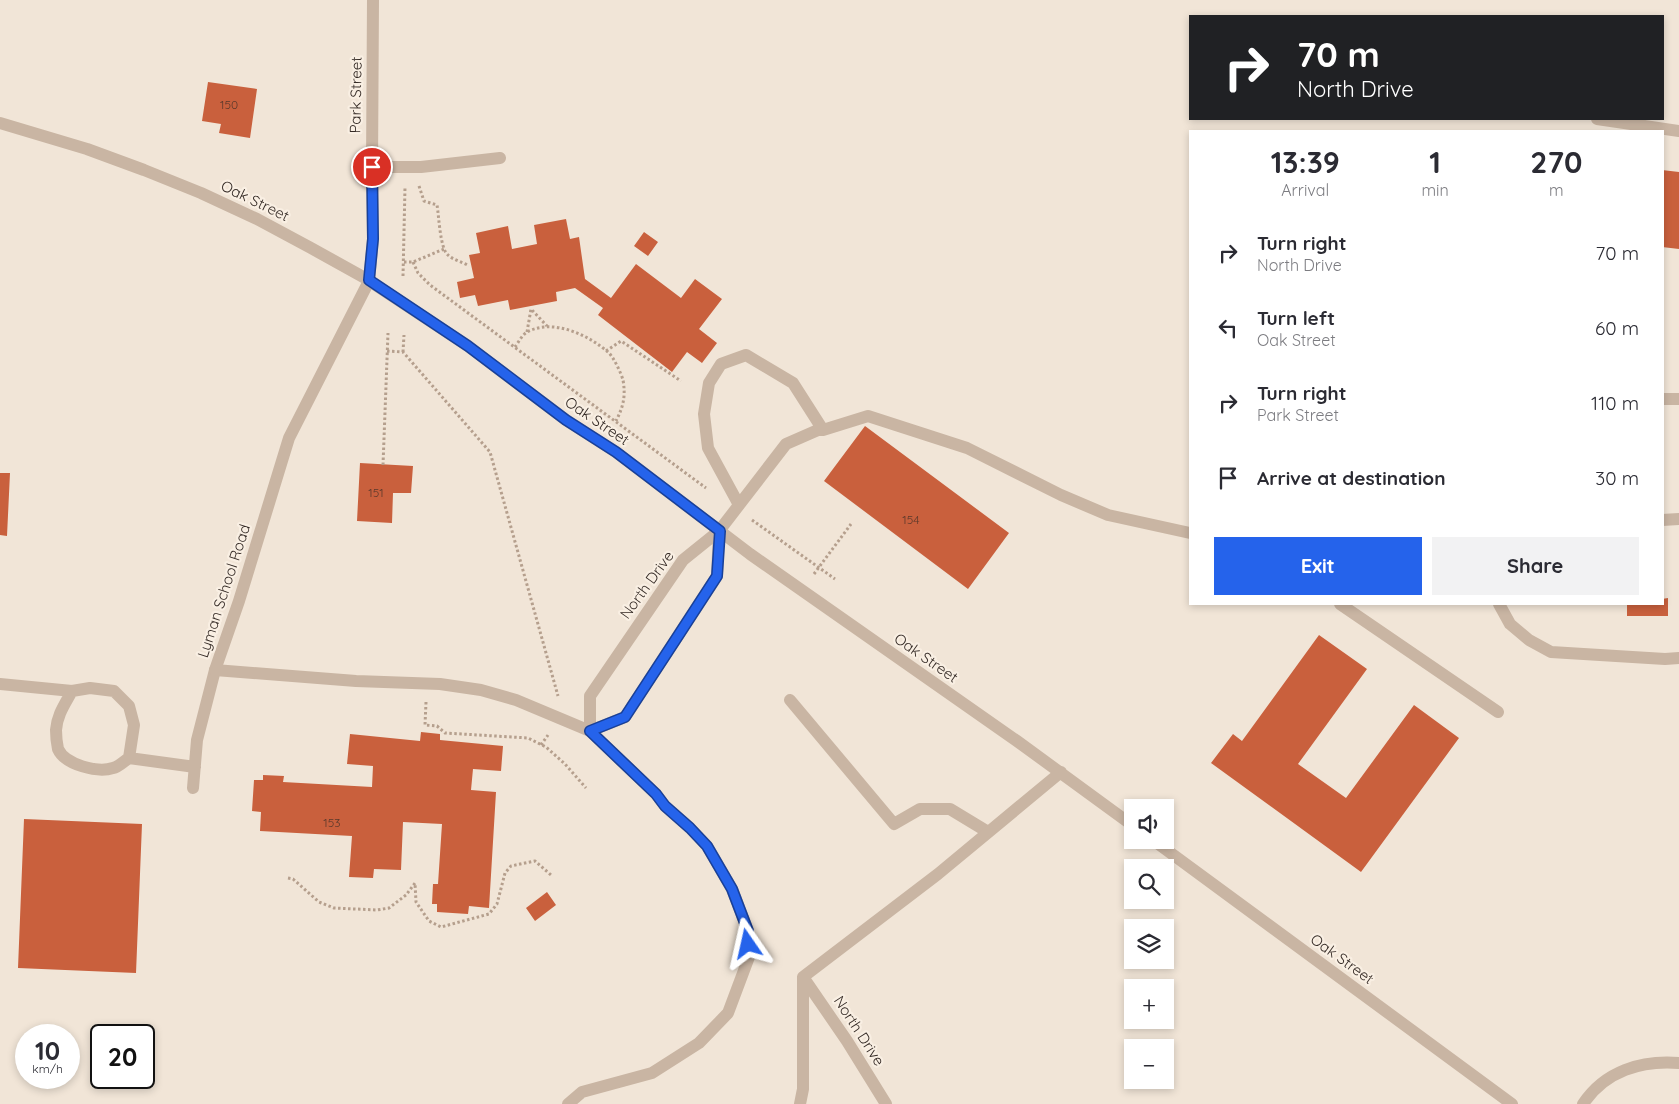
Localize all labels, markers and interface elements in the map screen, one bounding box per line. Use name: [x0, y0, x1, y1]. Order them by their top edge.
text: 70 m: [1297, 32, 1380, 76]
icon: right: [1214, 35, 1279, 100]
street label: Park Street: [345, 56, 366, 134]
text: North Drive: [1297, 75, 1414, 103]
house number: 150: [220, 97, 238, 112]
text: 13:39: [1271, 143, 1340, 181]
text: 1: [1429, 143, 1441, 181]
text: 270: [1530, 143, 1582, 181]
pin: [351, 146, 393, 188]
icon: arrive: [358, 153, 386, 181]
street label: Oak Street: [218, 176, 293, 225]
text: Arrival: [1281, 180, 1329, 200]
text: min: [1421, 180, 1449, 200]
text: m: [1549, 180, 1564, 200]
text: Turn right: [1257, 231, 1346, 255]
icon: right: [1214, 239, 1242, 267]
text: 70 m: [1595, 241, 1639, 265]
text: North Drive: [1257, 255, 1342, 275]
text: Turn left: [1257, 306, 1335, 330]
icon: left: [1214, 314, 1242, 342]
text: 60 m: [1595, 316, 1639, 340]
text: Oak Street: [1257, 330, 1336, 350]
text: Turn right: [1257, 381, 1346, 405]
icon: right: [1214, 389, 1242, 417]
text: 110 m: [1591, 391, 1639, 415]
street label: Oak Street: [561, 392, 633, 449]
text: Park Street: [1257, 405, 1339, 425]
icon: arrive: [1214, 464, 1242, 492]
text: Arrive at destination: [1257, 466, 1446, 490]
text: 30 m: [1595, 466, 1639, 490]
house number: 151: [368, 485, 384, 500]
house number: 154: [902, 512, 920, 527]
street label: Lyman School Road: [193, 522, 254, 660]
button: Exit: [1214, 537, 1422, 595]
button: Share: [1432, 537, 1639, 595]
street label: North Drive: [616, 547, 678, 622]
street label: Oak Street: [891, 629, 962, 687]
map controls: [1124, 799, 1174, 1089]
button: sound: [1124, 799, 1174, 849]
house number: 153: [323, 815, 341, 830]
button: search: [1124, 859, 1174, 909]
position arrow: [721, 917, 773, 969]
button: layers: [1124, 919, 1174, 969]
street label: Oak Street: [1307, 929, 1378, 988]
button: +: [1124, 979, 1174, 1029]
street label: North Drive: [830, 992, 889, 1069]
speed limit sign: 20: [90, 1024, 155, 1089]
text: 10: [35, 1035, 60, 1066]
button: −: [1124, 1039, 1174, 1089]
text: km/h: [32, 1061, 63, 1076]

